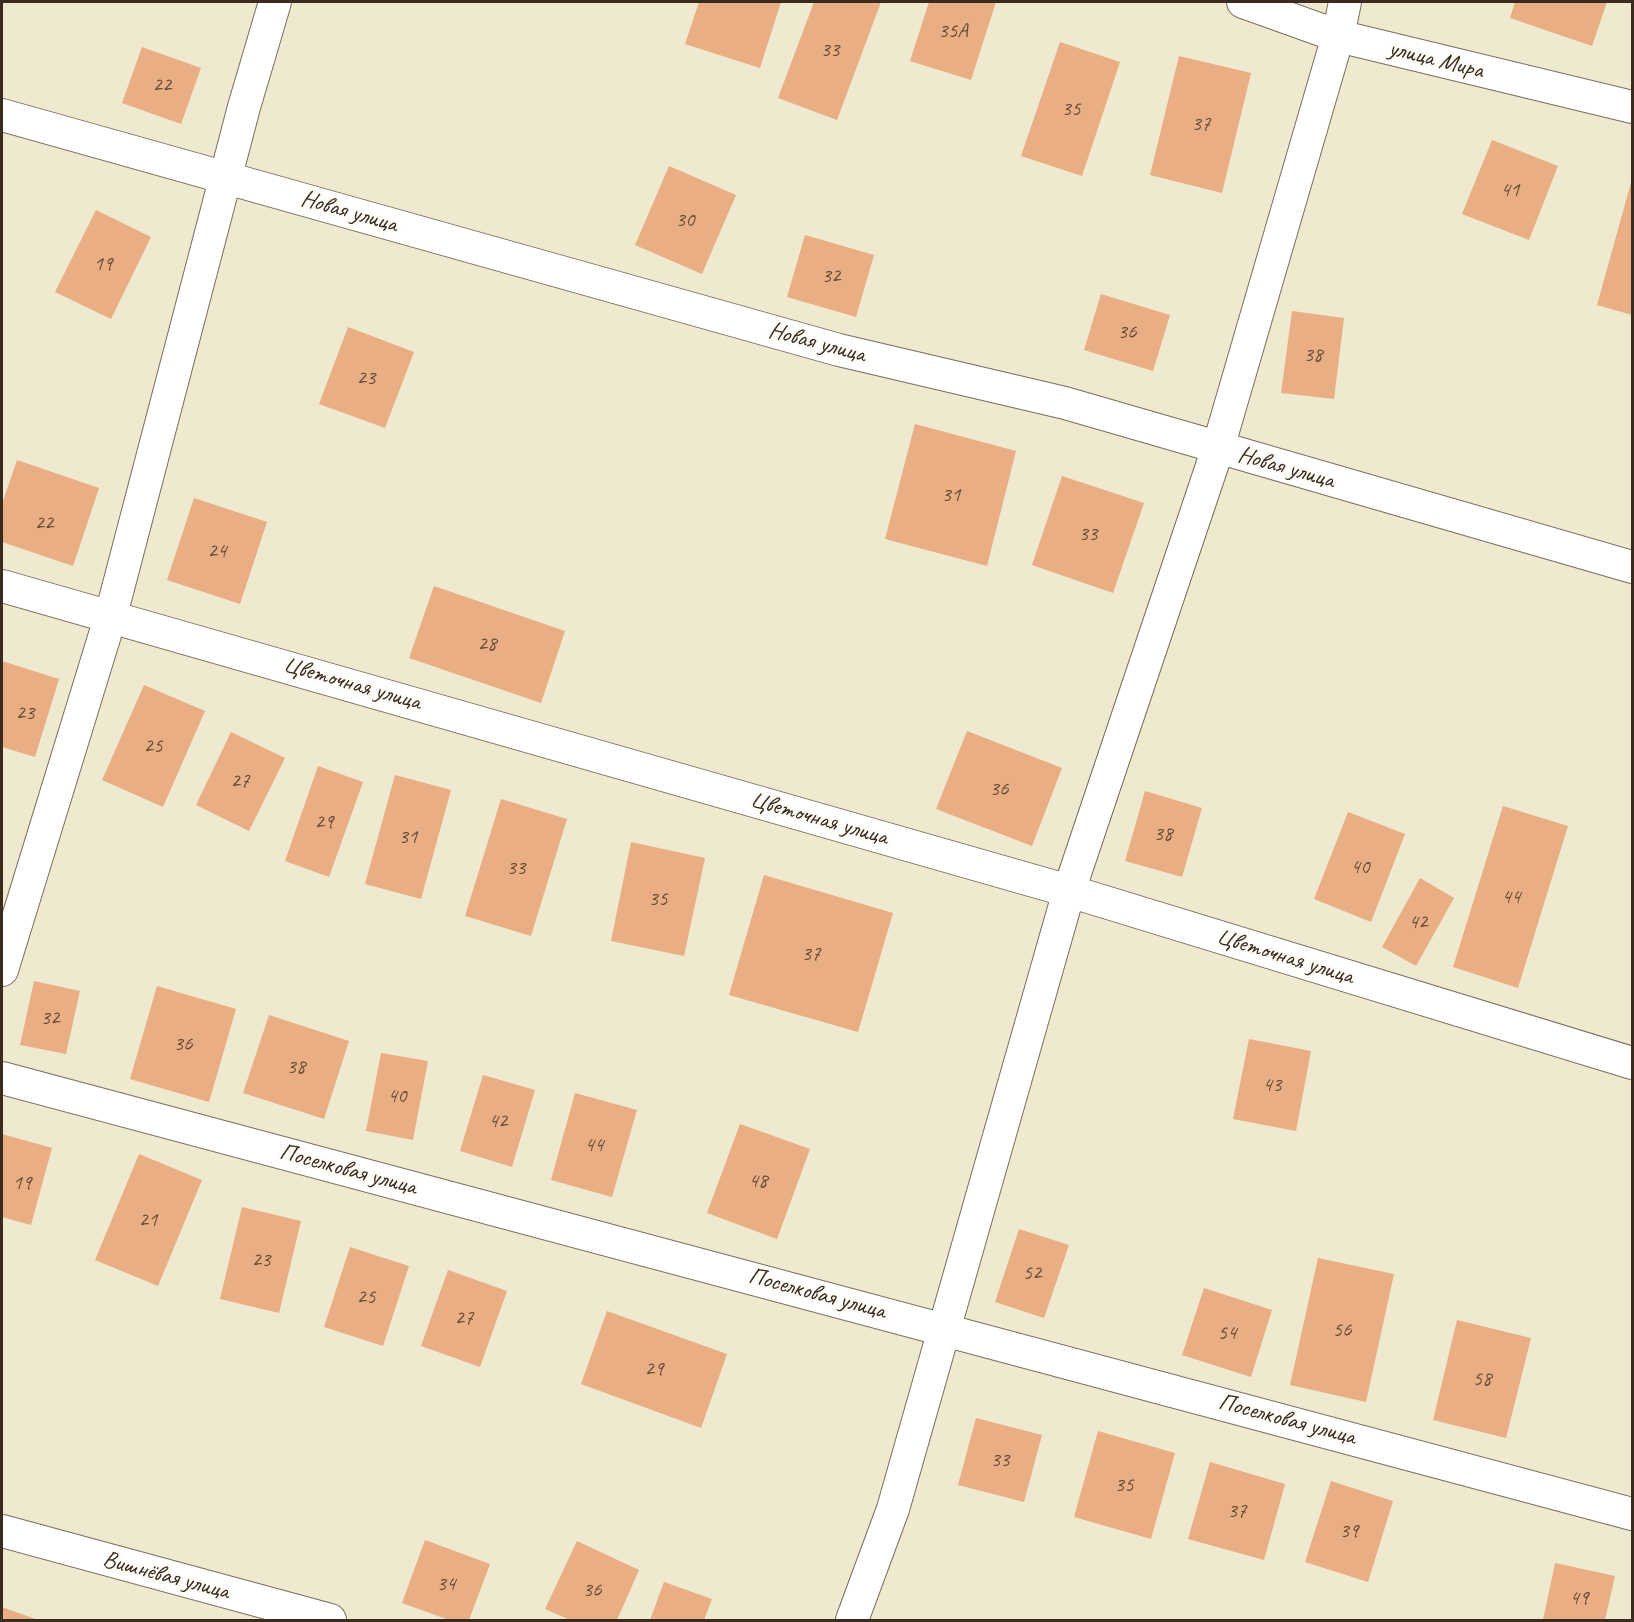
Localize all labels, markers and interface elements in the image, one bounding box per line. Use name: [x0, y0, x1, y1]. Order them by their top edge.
house number: 35А: [938, 18, 968, 44]
street label: улица Мира: [1386, 34, 1486, 86]
house number: 33: [821, 37, 839, 63]
house number: 22: [153, 72, 171, 98]
house number: 35: [1062, 96, 1080, 122]
house number: 37: [1192, 111, 1210, 137]
house number: 41: [1501, 177, 1519, 203]
street label: Новая улица: [297, 185, 401, 239]
house number: 30: [676, 207, 694, 233]
house number: 19: [94, 251, 112, 277]
house number: 32: [822, 263, 840, 289]
street label: Новая улица: [765, 316, 869, 370]
house number: 36: [1118, 319, 1136, 345]
house number: 38: [1304, 342, 1322, 368]
house number: 23: [357, 365, 375, 391]
street label: Новая улица: [1234, 441, 1338, 495]
house number: 31: [942, 482, 960, 508]
house number: 22: [35, 510, 53, 536]
house number: 33: [1079, 521, 1097, 547]
house number: 24: [208, 538, 226, 564]
house number: 28: [478, 631, 496, 657]
street label: Цветочная улица: [280, 651, 424, 717]
house number: 23: [16, 700, 34, 726]
house number: 25: [144, 733, 162, 759]
house number: 27: [231, 768, 249, 794]
house number: 36: [990, 776, 1008, 802]
street label: Цветочная улица: [747, 786, 891, 852]
house number: 29: [315, 809, 333, 835]
house number: 38: [1154, 821, 1172, 847]
house number: 31: [399, 824, 417, 850]
house number: 40: [1351, 854, 1369, 880]
house number: 33: [507, 855, 525, 881]
house number: 44: [1502, 884, 1520, 910]
house number: 35: [649, 886, 667, 912]
house number: 42: [1409, 909, 1427, 935]
street label: Цветочная улица: [1213, 923, 1357, 991]
house number: 37: [802, 941, 820, 967]
house number: 32: [41, 1005, 59, 1031]
house number: 36: [174, 1031, 192, 1057]
house number: 38: [287, 1054, 305, 1080]
house number: 43: [1263, 1072, 1281, 1098]
house number: 40: [388, 1083, 406, 1109]
house number: 42: [489, 1108, 507, 1134]
house number: 44: [585, 1132, 603, 1158]
street label: Поселковая улица: [276, 1138, 420, 1202]
house number: 48: [749, 1168, 767, 1194]
house number: 19: [13, 1170, 31, 1196]
house number: 21: [139, 1207, 157, 1233]
house number: 23: [252, 1247, 270, 1273]
house number: 52: [1023, 1260, 1041, 1286]
street label: Поселковая улица: [745, 1262, 889, 1326]
house number: 25: [357, 1284, 375, 1310]
house number: 27: [455, 1305, 473, 1331]
house number: 56: [1333, 1317, 1351, 1343]
house number: 54: [1218, 1320, 1236, 1346]
house number: 29: [645, 1356, 663, 1382]
house number: 58: [1473, 1366, 1491, 1392]
street label: Поселковая улица: [1215, 1388, 1359, 1452]
house number: 33: [991, 1447, 1009, 1473]
house number: 35: [1115, 1472, 1133, 1498]
house number: 37: [1228, 1498, 1246, 1524]
house number: 39: [1340, 1518, 1358, 1544]
street label: Вишнёвая улица: [100, 1545, 232, 1607]
house number: 34: [437, 1571, 455, 1597]
house number: 36: [583, 1577, 601, 1603]
house number: 49: [1570, 1585, 1588, 1611]

